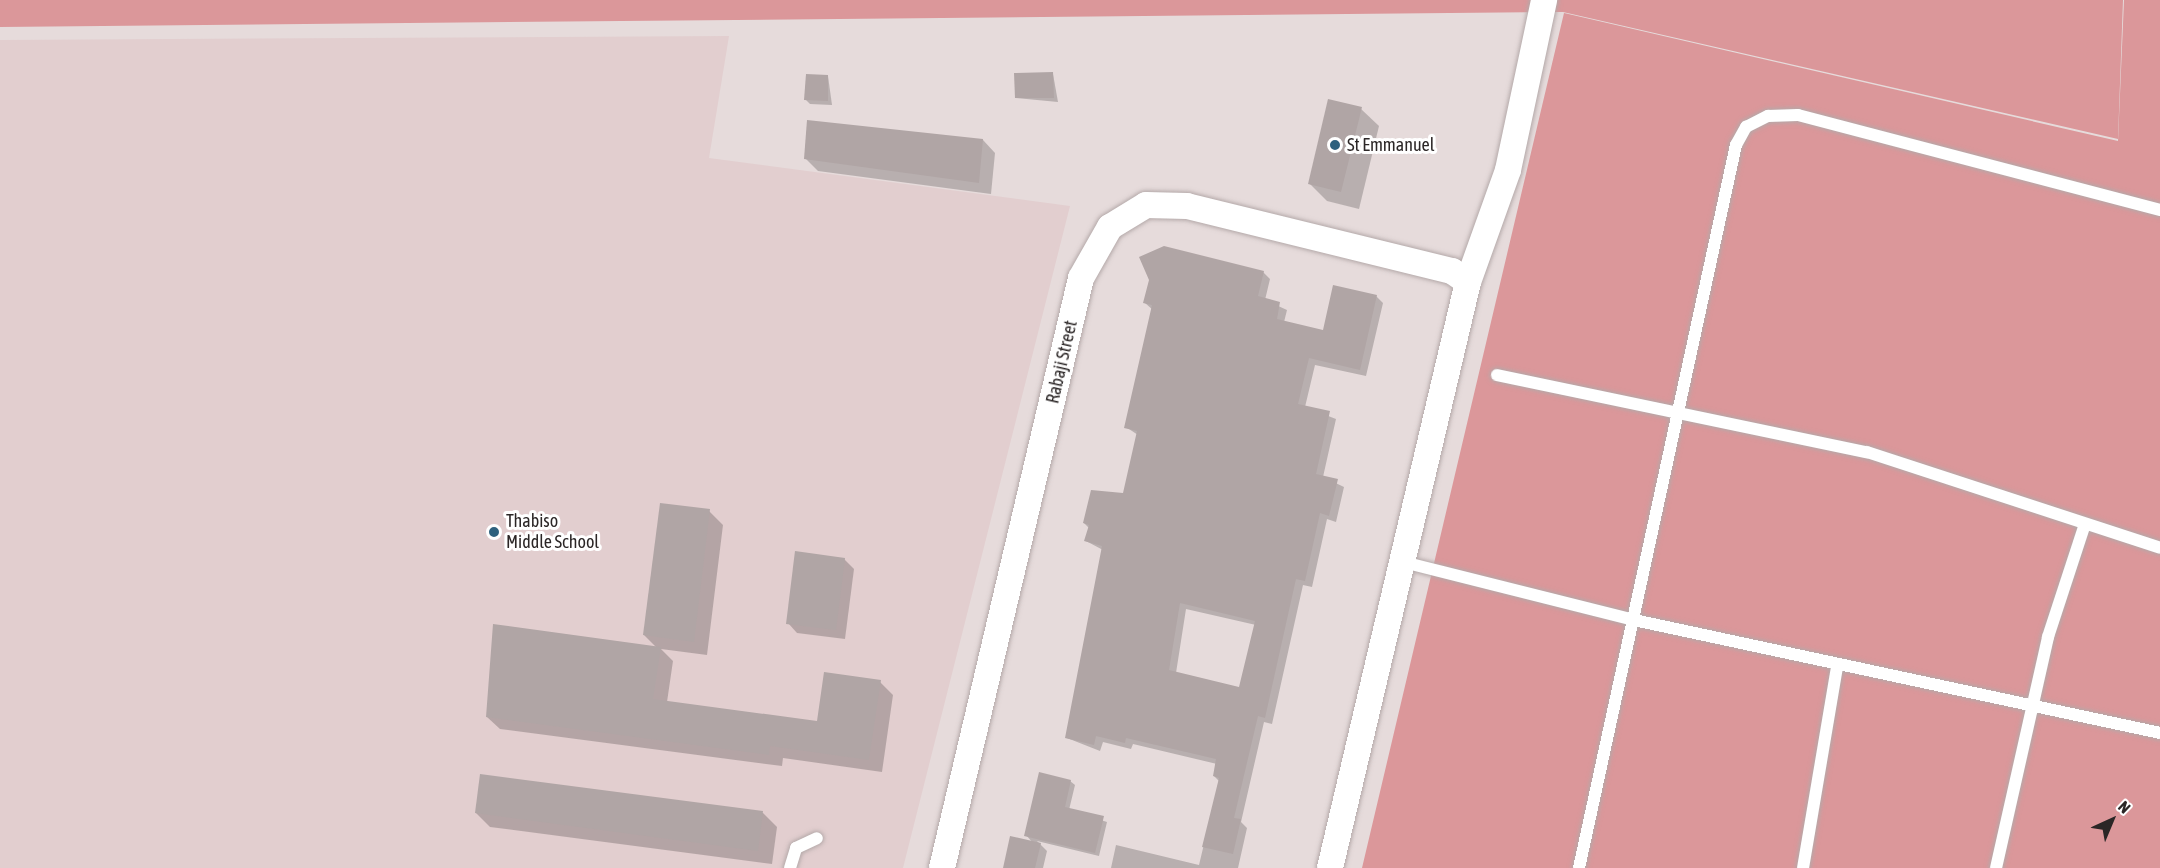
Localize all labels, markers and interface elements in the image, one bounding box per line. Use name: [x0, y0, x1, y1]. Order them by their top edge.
place label: St Emmanuel: [1347, 134, 1435, 156]
marker: St Emmanuel: [1328, 138, 1342, 152]
street label: Rabaji Street: [1042, 318, 1082, 406]
place label: Thabiso Middle School: [506, 511, 599, 554]
marker: Thabiso Middle School: [487, 525, 501, 539]
north arrow: [2082, 790, 2142, 850]
text: N: [2115, 797, 2134, 817]

